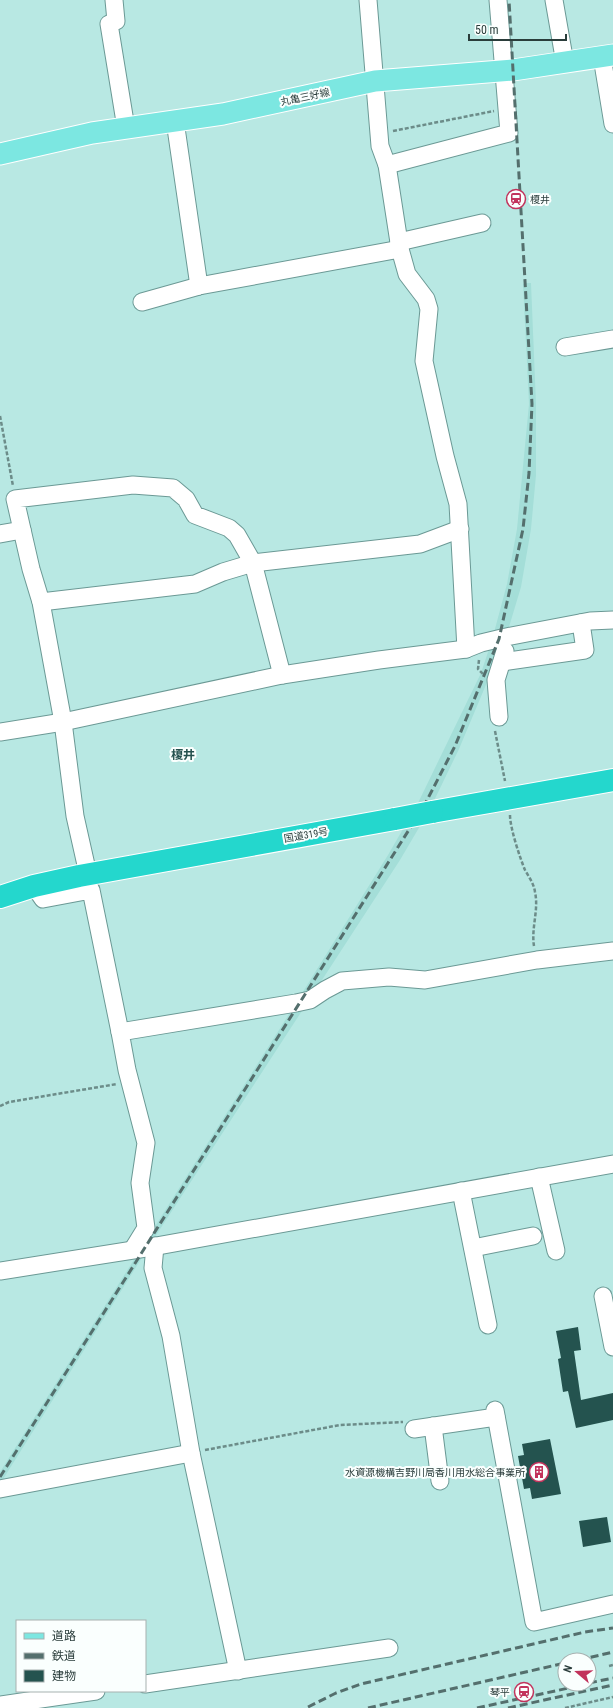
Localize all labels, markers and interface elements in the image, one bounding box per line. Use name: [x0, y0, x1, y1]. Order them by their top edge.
scale bar: [469, 16, 566, 42]
text: 50 m: [475, 23, 499, 37]
street label: 丸亀三好線: [279, 86, 331, 108]
station icon: 榎井: [505, 188, 527, 210]
place label: 榎井: [530, 194, 550, 205]
district label: 榎井: [171, 748, 195, 762]
street label: 国道319号: [283, 826, 329, 844]
building icon: 水資源機構吉野川局香川用水総合事業所: [528, 1461, 550, 1483]
place label: 水資源機構吉野川局香川用水総合事業所: [345, 1467, 525, 1478]
legend: [16, 1620, 146, 1692]
text: 道路: [52, 1629, 76, 1643]
text: 鉄道: [52, 1649, 76, 1663]
north arrow: [557, 1652, 597, 1692]
text: N: [561, 1663, 575, 1674]
text: 建物: [52, 1669, 76, 1683]
station icon: 琴平: [513, 1681, 535, 1703]
place label: 琴平: [490, 1687, 510, 1698]

